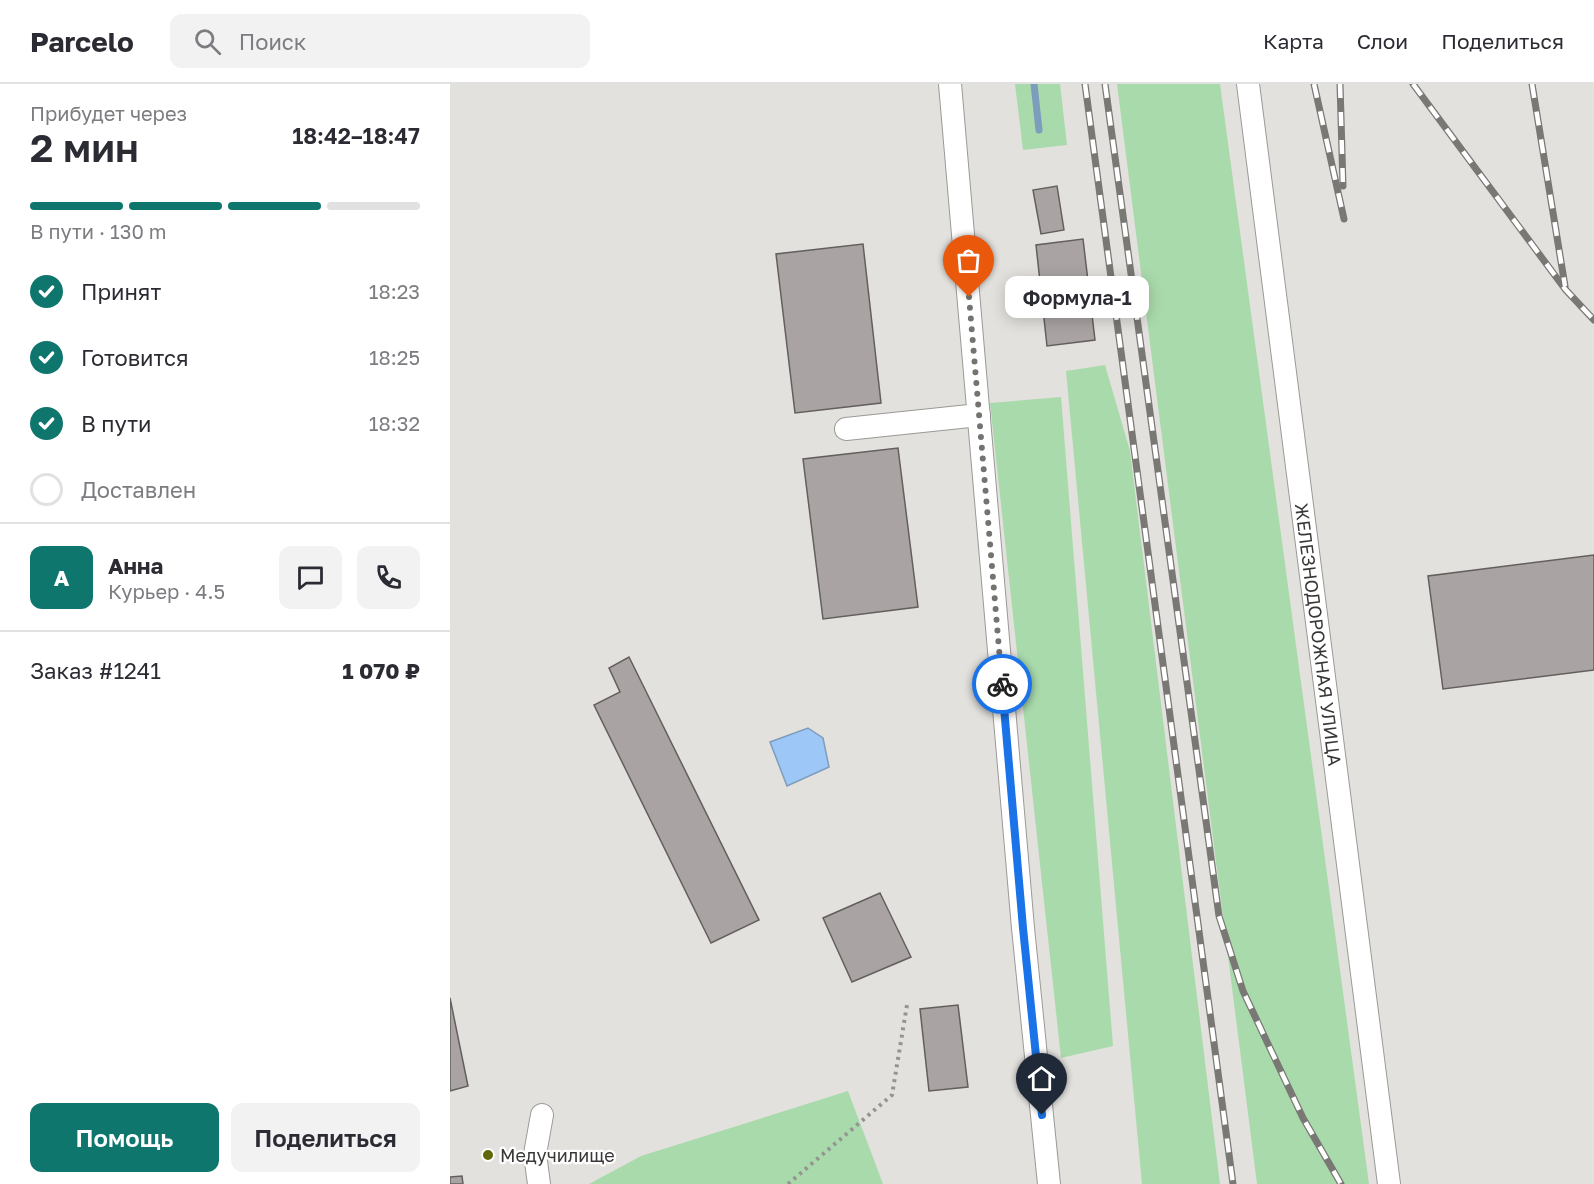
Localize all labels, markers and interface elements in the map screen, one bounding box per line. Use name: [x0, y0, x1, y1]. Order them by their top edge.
search box: [170, 14, 590, 68]
text: Parcelo: [30, 25, 134, 58]
icon: search: [191, 25, 224, 58]
text: Поиск: [239, 28, 307, 55]
text: Карта: [1263, 28, 1324, 54]
text: Слои: [1357, 28, 1408, 54]
text: Поделиться: [1441, 28, 1564, 54]
text: Прибудет через: [30, 101, 187, 125]
text: 18:42–18:47: [292, 122, 420, 149]
text: 2 мин: [30, 124, 139, 171]
text: В пути · 130 m: [30, 219, 167, 243]
pin: [943, 235, 994, 297]
icon: bag: [952, 244, 985, 277]
icon: check: [30, 275, 63, 308]
callout: Формула-1: [1005, 276, 1149, 318]
text: Принят: [81, 278, 161, 305]
text: 18:23: [369, 279, 420, 303]
text: Формула-1: [1023, 285, 1131, 309]
icon: check: [30, 341, 63, 374]
text: Готовится: [81, 344, 189, 371]
text: 18:25: [369, 345, 420, 369]
icon: check: [30, 407, 63, 440]
text: В пути: [81, 410, 151, 437]
text: 18:32: [369, 411, 420, 435]
text: Доставлен: [81, 476, 196, 503]
street label: ЖЕЛЕЗНОДОРОЖНАЯ УЛИЦА: [1291, 502, 1346, 767]
button: chat: [279, 546, 342, 609]
button: phone: [357, 546, 420, 609]
text: Анна: [108, 552, 163, 579]
text: А: [54, 564, 69, 591]
text: Курьер · 4.5: [108, 579, 225, 603]
courier: [972, 654, 1032, 714]
text: Заказ #1241: [30, 657, 161, 684]
text: 1 070 ₽: [342, 657, 420, 684]
icon: bike: [986, 668, 1019, 701]
pin: [1016, 1053, 1067, 1115]
icon: home: [1025, 1062, 1058, 1095]
button: Помощь: [30, 1103, 219, 1172]
button: Поделиться: [231, 1103, 420, 1172]
place label: Медучилище: [500, 1144, 615, 1166]
marker: Медучилище: [481, 1148, 495, 1162]

